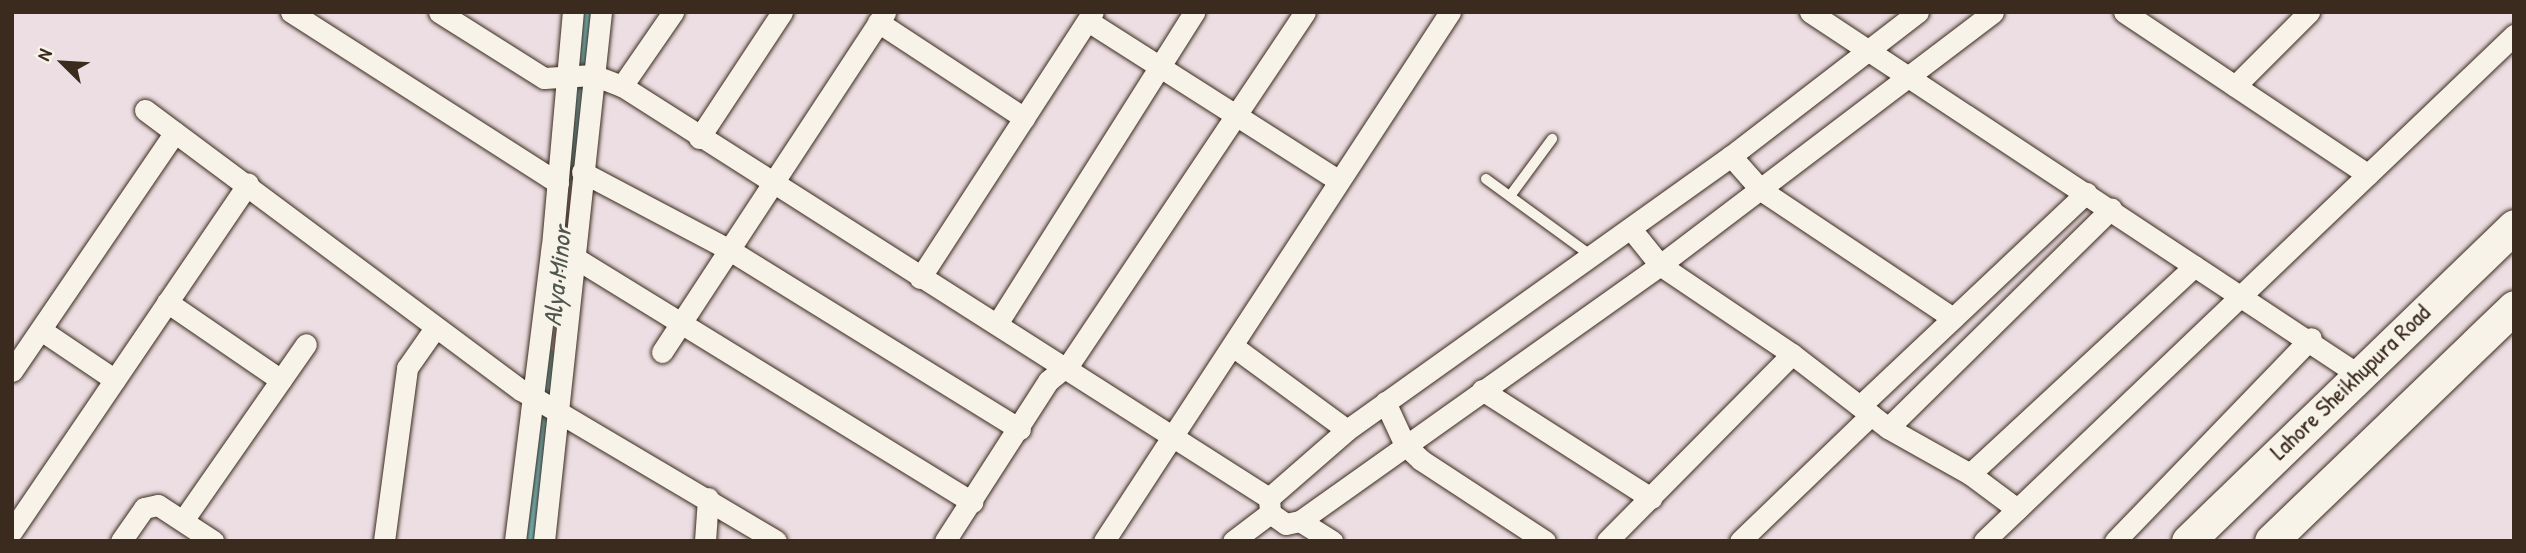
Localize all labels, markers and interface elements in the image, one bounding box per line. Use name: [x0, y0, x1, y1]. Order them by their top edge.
north arrow: [28, 28, 98, 98]
text: N: [30, 45, 58, 64]
water label: Alya Minor: [536, 224, 578, 328]
street label: Lahore Sheikhupura Road: [2264, 298, 2436, 466]

